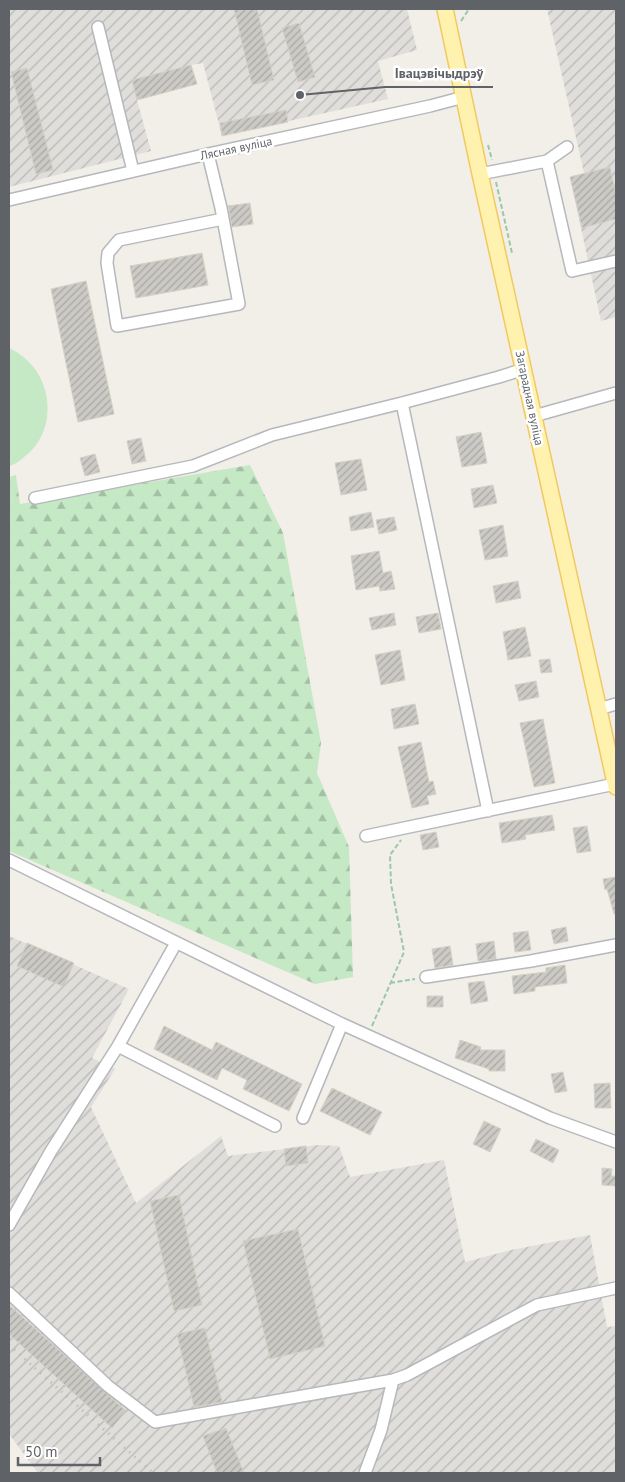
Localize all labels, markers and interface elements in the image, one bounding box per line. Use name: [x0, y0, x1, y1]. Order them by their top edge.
callout: Івацэвічыдрэў: [385, 58, 493, 87]
text: Івацэвічыдрэў: [395, 64, 484, 82]
street label: Лясная вуліца: [198, 133, 273, 163]
street label: Загарадная вуліца: [513, 349, 547, 447]
scale bar: [18, 1434, 100, 1466]
text: 50 m: [25, 1442, 58, 1461]

